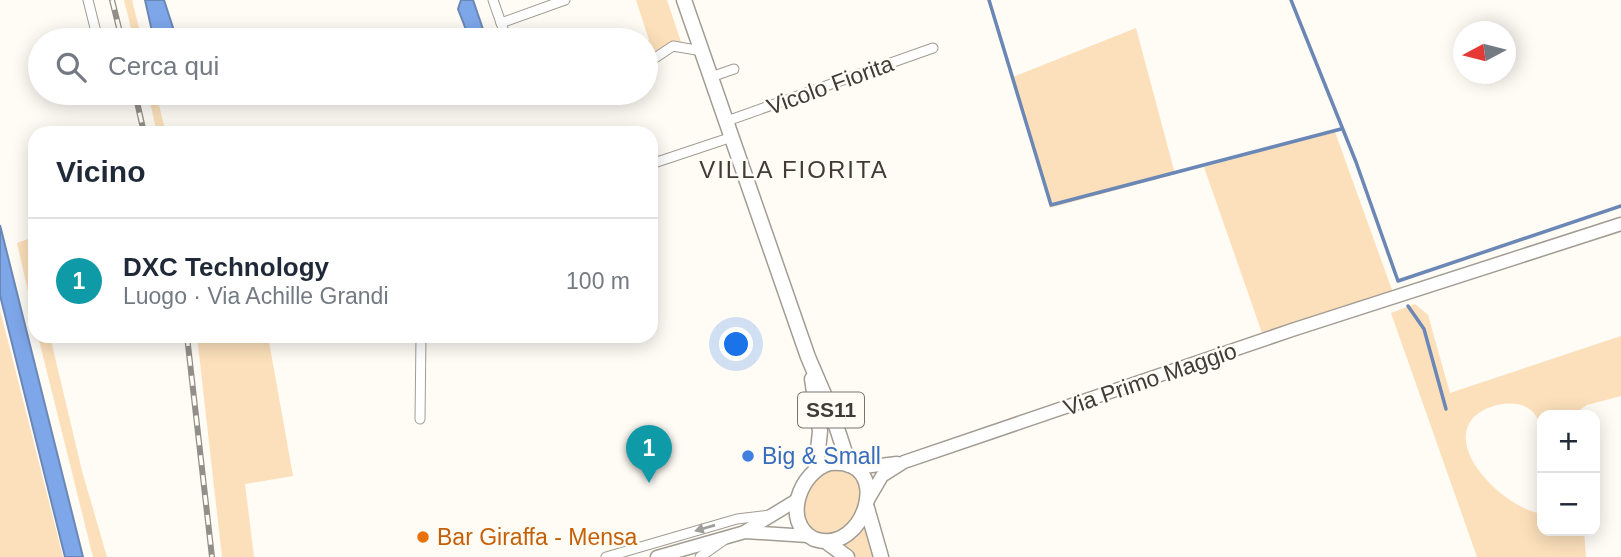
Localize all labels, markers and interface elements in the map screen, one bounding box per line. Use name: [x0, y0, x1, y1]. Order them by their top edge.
north arrow: [1453, 21, 1516, 84]
search box: [28, 28, 658, 105]
icon: search: [52, 48, 90, 86]
street label: Vicolo Fiorita: [763, 50, 897, 120]
text: Cerca qui: [108, 51, 219, 81]
text: Vicino: [56, 155, 145, 188]
district label: VILLA FIORITA: [699, 156, 889, 183]
text: DXC Technology: [123, 252, 329, 282]
text: 1: [73, 268, 85, 294]
text: 100 m: [566, 268, 630, 294]
text: Luogo · Via Achille Grandi: [123, 283, 389, 309]
your location: [719, 327, 753, 361]
street label: Via Primo Maggio: [1060, 337, 1240, 421]
road number: SS11: [798, 392, 864, 428]
map controls: [1537, 410, 1600, 536]
button: +: [1537, 410, 1600, 473]
pin: 1: [626, 425, 672, 483]
place label: Big & Small: [762, 443, 881, 469]
marker: Big & Small: [740, 448, 756, 464]
button: −: [1537, 473, 1600, 536]
one-way arrow: [694, 523, 715, 533]
place label: Bar Giraffa - Mensa: [437, 524, 637, 550]
marker: Bar Giraffa - Mensa: [415, 529, 431, 545]

